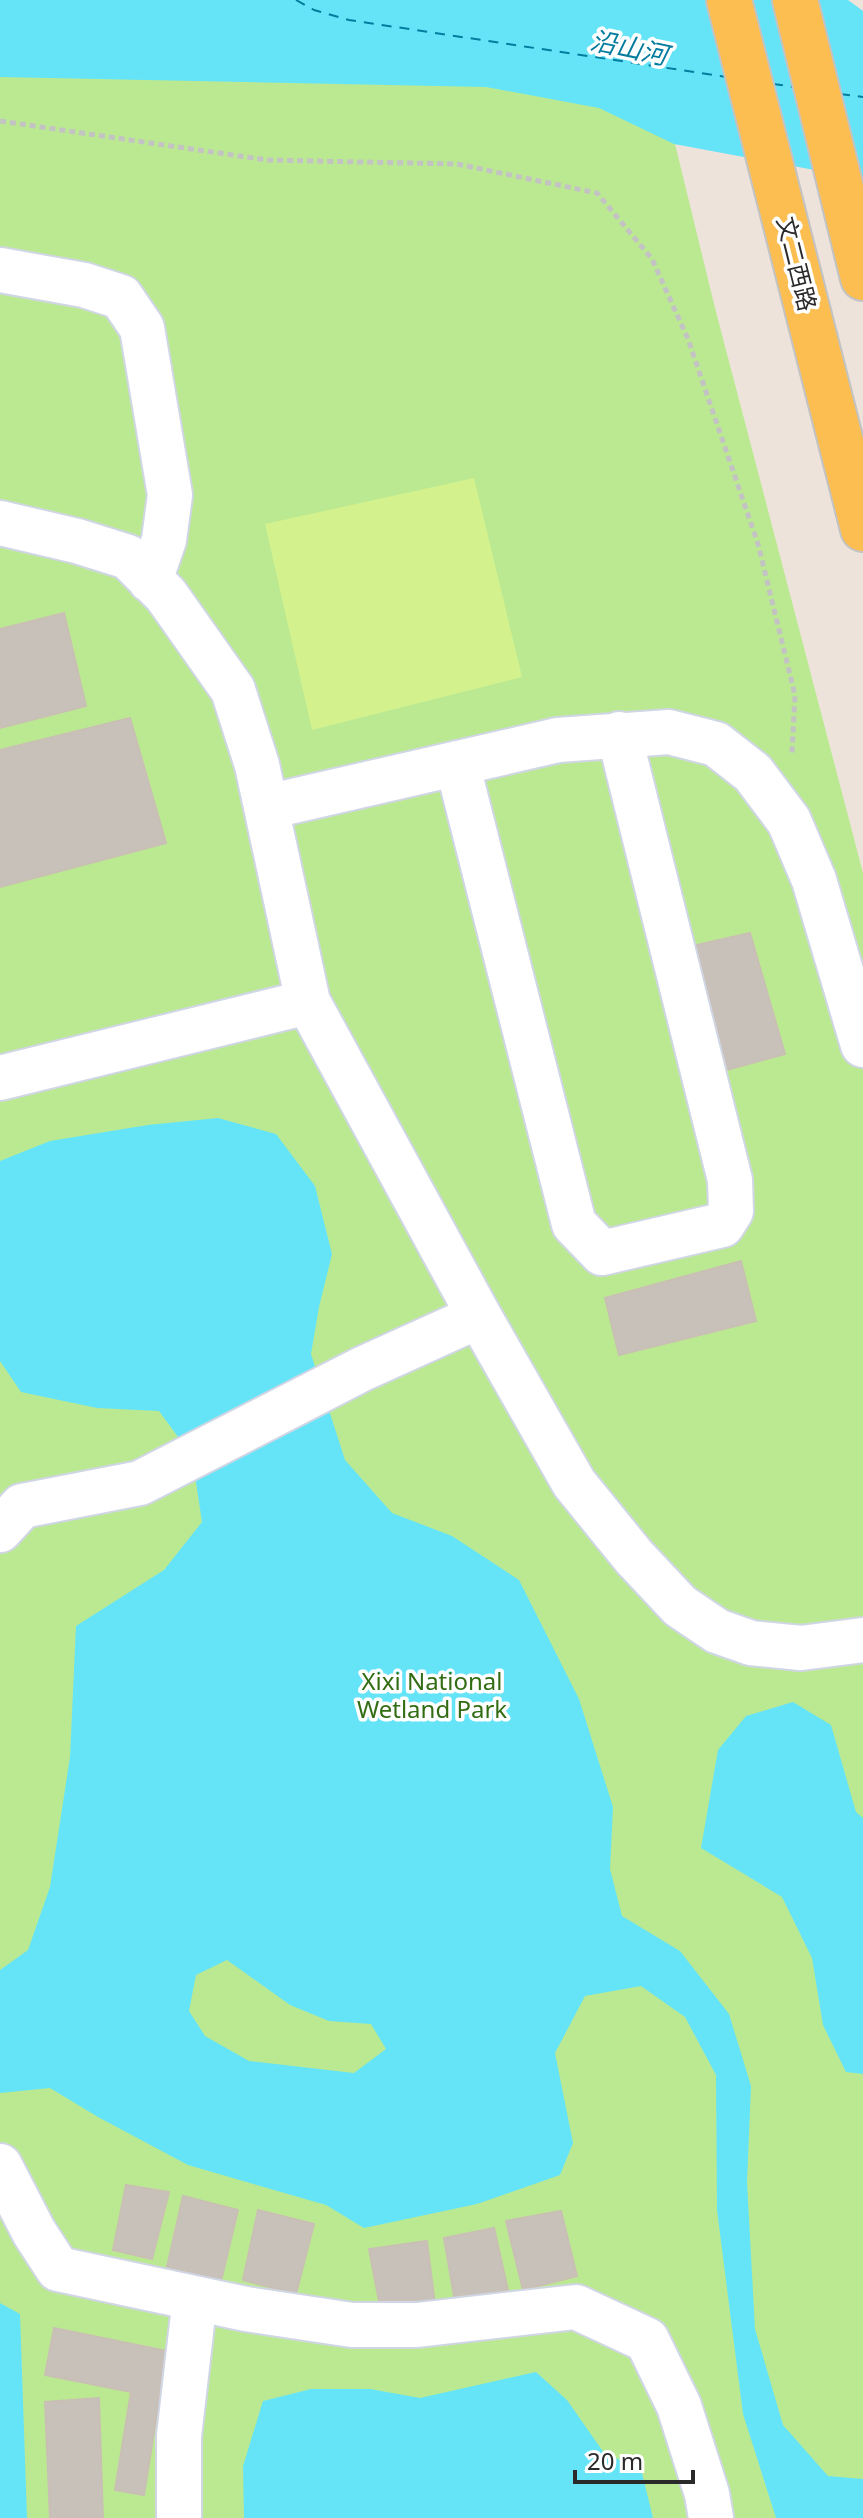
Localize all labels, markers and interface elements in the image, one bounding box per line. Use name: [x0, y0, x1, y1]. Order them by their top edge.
water label: 沿山河: [587, 21, 676, 74]
street label: 文二西路: [770, 213, 825, 314]
park label: Xixi National Wetland Park: [357, 1664, 507, 1725]
scale bar: [575, 2434, 693, 2484]
text: 20 m: [587, 2444, 643, 2477]

